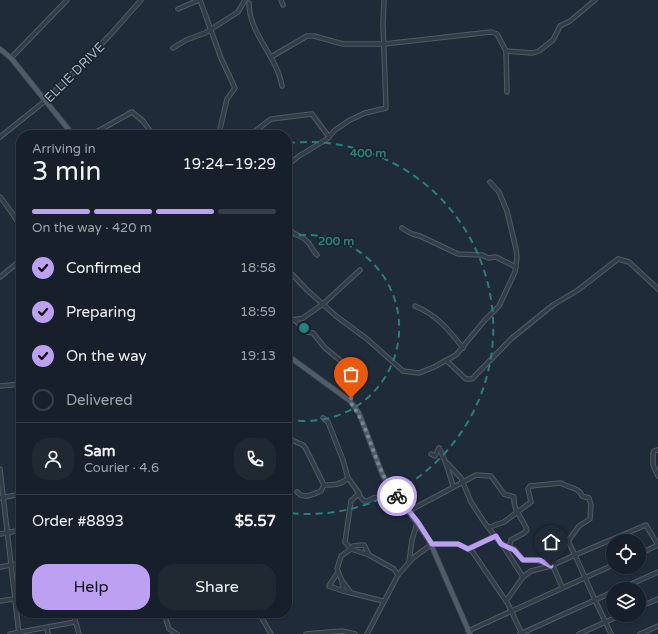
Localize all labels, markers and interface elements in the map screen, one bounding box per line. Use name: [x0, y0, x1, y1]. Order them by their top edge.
street label: ELLIE DRIVE: [41, 39, 108, 106]
text: Arriving in: [32, 141, 96, 157]
text: 400 m: [350, 146, 386, 160]
text: 19:24–19:29: [182, 155, 276, 173]
text: 3 min: [32, 156, 101, 187]
text: On the way · 420 m: [32, 220, 152, 236]
text: 200 m: [318, 234, 354, 248]
icon: check: [32, 257, 54, 279]
text: Confirmed: [66, 259, 141, 277]
text: 18:58: [240, 260, 276, 276]
icon: check: [32, 301, 54, 323]
text: Preparing: [66, 303, 136, 321]
text: 18:59: [240, 304, 276, 320]
centre of rings: [297, 321, 311, 335]
icon: check: [32, 345, 54, 367]
text: On the way: [66, 347, 146, 365]
text: 19:13: [240, 348, 276, 364]
pin: [334, 357, 368, 398]
icon: bag: [340, 363, 362, 385]
text: Delivered: [66, 391, 133, 409]
button: person: [32, 438, 74, 480]
button: phone: [234, 438, 276, 480]
text: Sam: [84, 442, 115, 460]
text: Courier · 4.6: [84, 460, 159, 476]
courier: [377, 476, 417, 516]
icon: bike: [386, 485, 408, 507]
text: Order #8893: [32, 512, 124, 530]
text: $5.57: [235, 512, 276, 530]
pin: [534, 525, 568, 566]
icon: home: [540, 531, 562, 553]
map controls: [606, 534, 646, 622]
button: locate: [606, 534, 646, 574]
button: Help: [32, 564, 150, 610]
button: Share: [158, 564, 276, 610]
button: layers: [606, 582, 646, 622]

